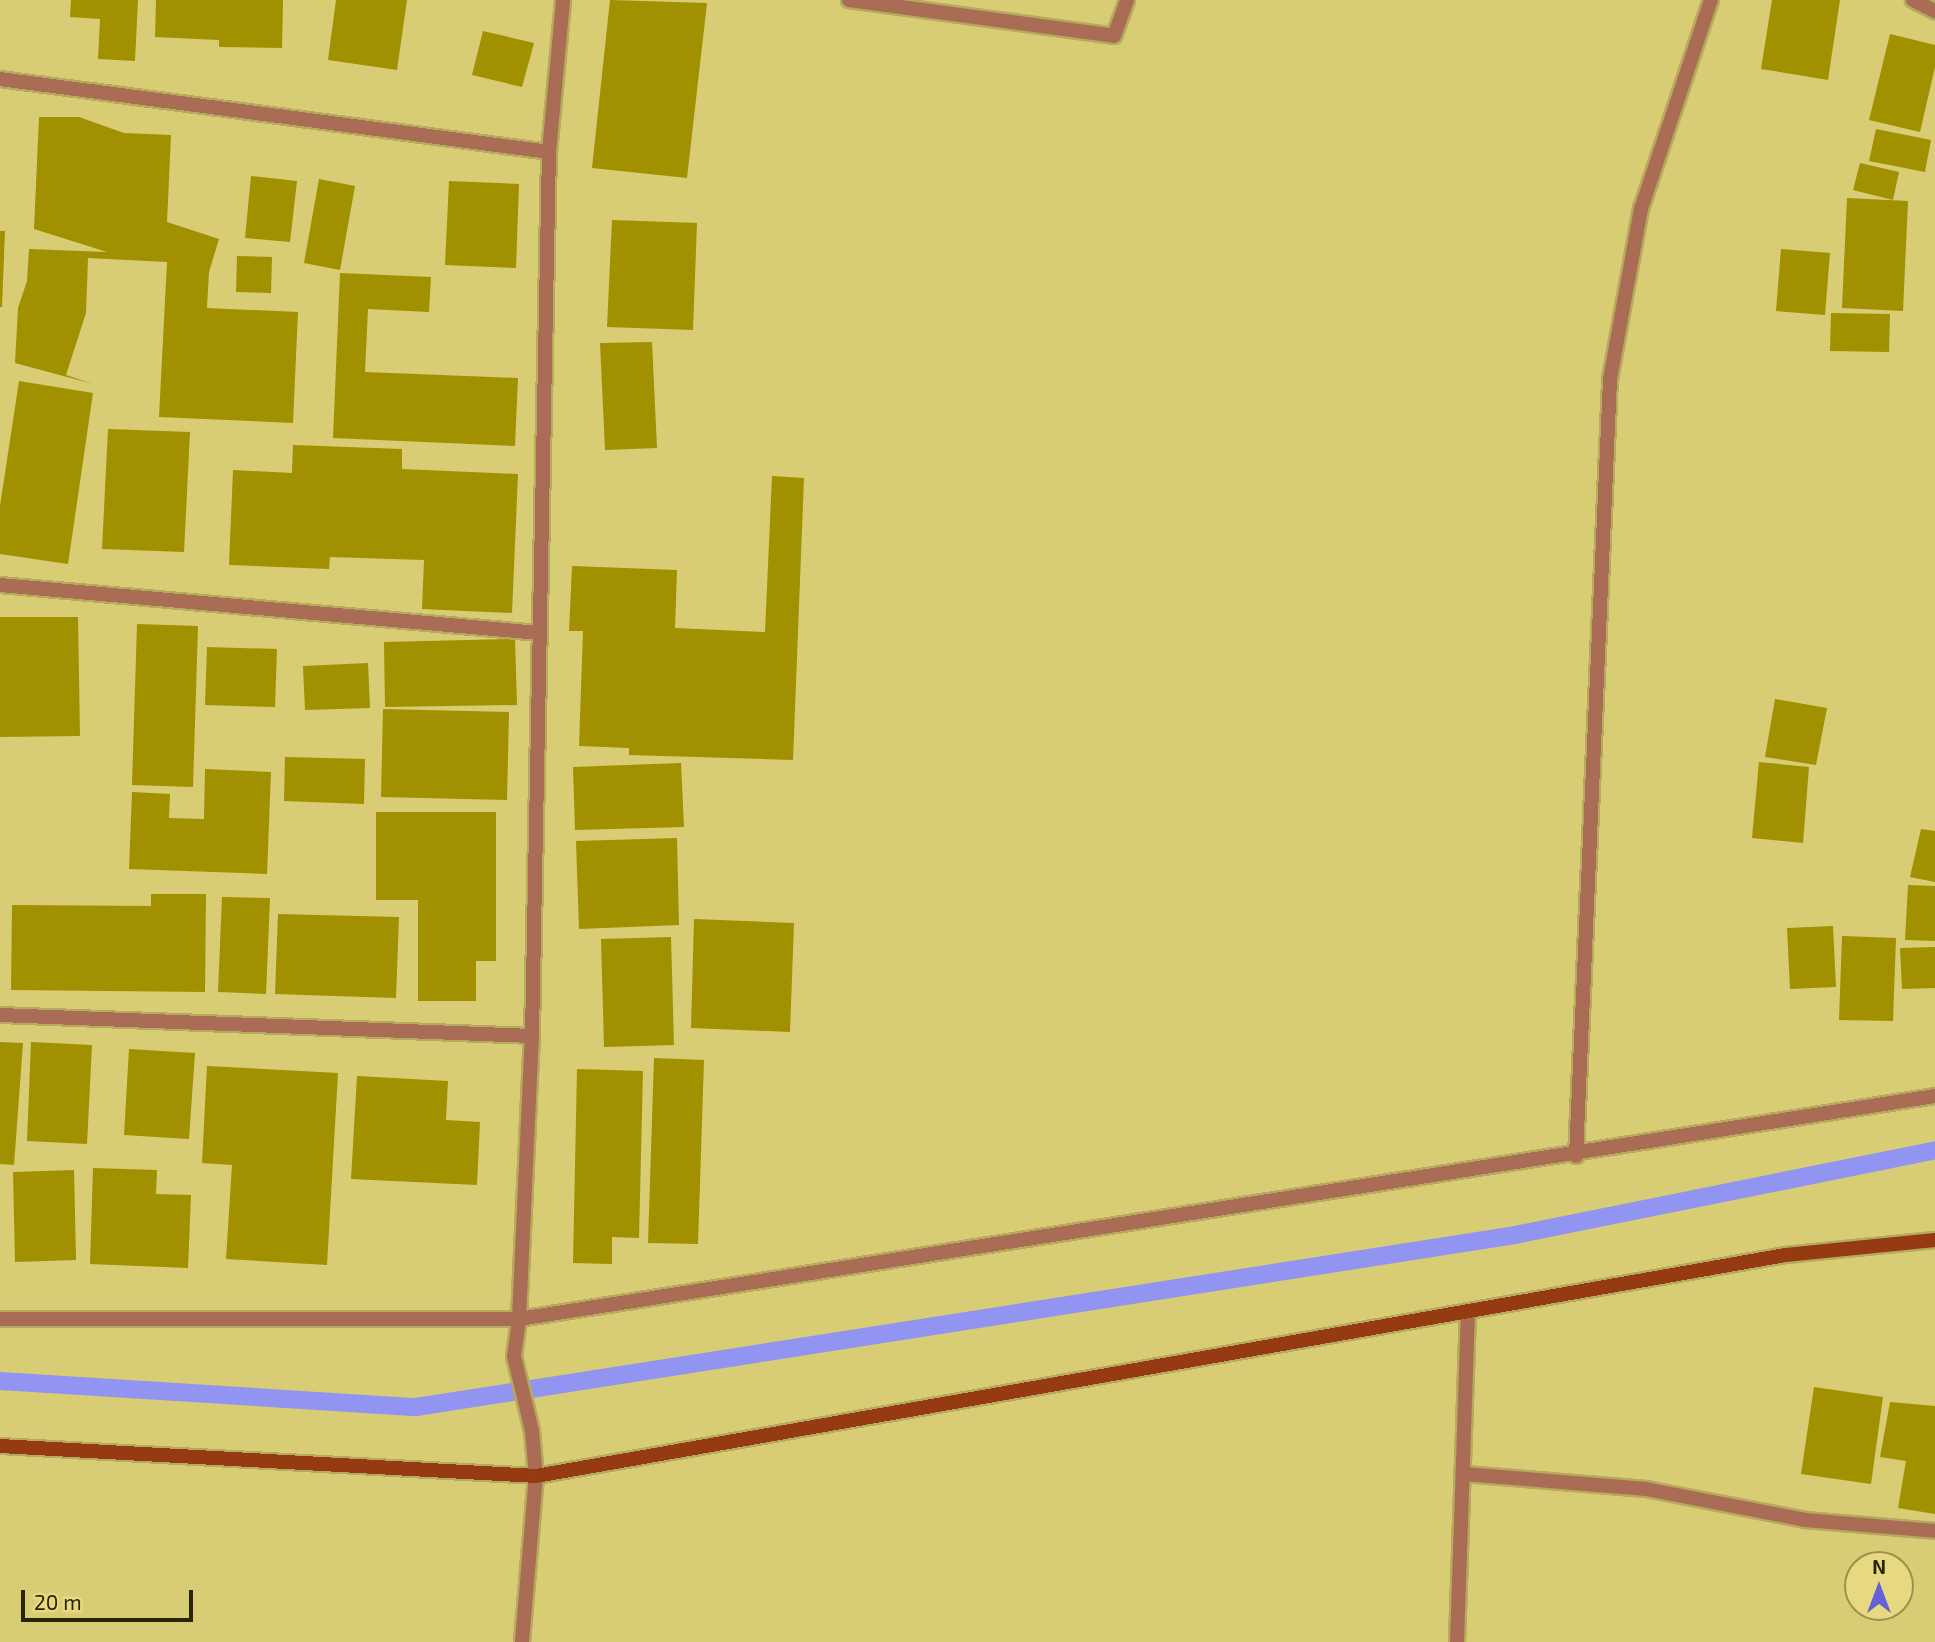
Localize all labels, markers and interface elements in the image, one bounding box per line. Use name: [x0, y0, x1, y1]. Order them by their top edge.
north arrow: [1844, 1551, 1914, 1621]
text: N: [1872, 1555, 1886, 1578]
scale bar: [24, 1576, 196, 1620]
text: 20 m: [34, 1589, 82, 1614]

